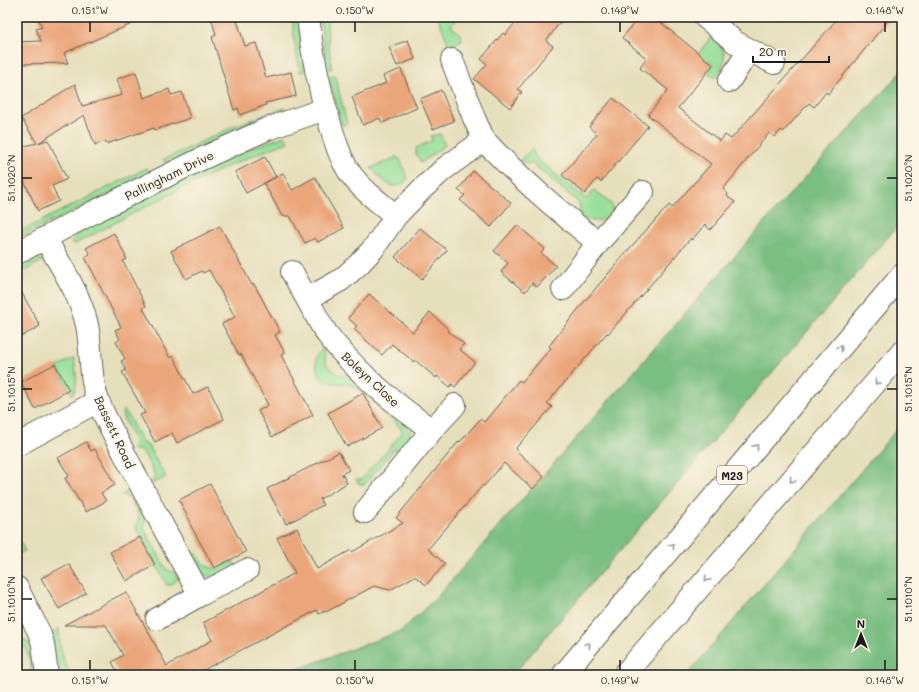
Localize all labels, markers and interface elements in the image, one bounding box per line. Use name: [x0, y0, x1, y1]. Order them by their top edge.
text: 0.151°W: [72, 3, 108, 17]
text: 0.150°W: [336, 3, 374, 17]
text: 0.149°W: [601, 3, 639, 17]
text: 0.148°W: [866, 3, 904, 17]
scale bar: [753, 38, 829, 64]
text: 20 m: [759, 43, 787, 59]
street label: Pallingham Drive: [122, 146, 216, 204]
text: 51.1020°N: [4, 155, 18, 201]
text: 51.1020°N: [901, 155, 915, 201]
one-way arrow: [836, 345, 843, 352]
street label: Boleyn Close: [339, 348, 403, 410]
text: 51.1015°N: [4, 366, 18, 412]
text: 51.1015°N: [901, 366, 915, 412]
one-way arrow: [874, 377, 881, 385]
street label: Bassett Road: [91, 393, 139, 471]
one-way arrow: [752, 444, 759, 452]
road number: M23: [717, 466, 747, 484]
one-way arrow: [789, 476, 796, 483]
one-way arrow: [668, 543, 675, 551]
one-way arrow: [704, 574, 711, 582]
text: 51.1010°N: [4, 576, 18, 622]
text: 51.1010°N: [901, 576, 915, 622]
north arrow: [841, 614, 881, 654]
text: N: [857, 616, 865, 631]
one-way arrow: [583, 643, 590, 650]
text: 0.151°W: [72, 673, 108, 687]
text: 0.150°W: [336, 673, 374, 687]
text: 0.149°W: [601, 673, 639, 687]
text: 0.148°W: [866, 673, 904, 687]

